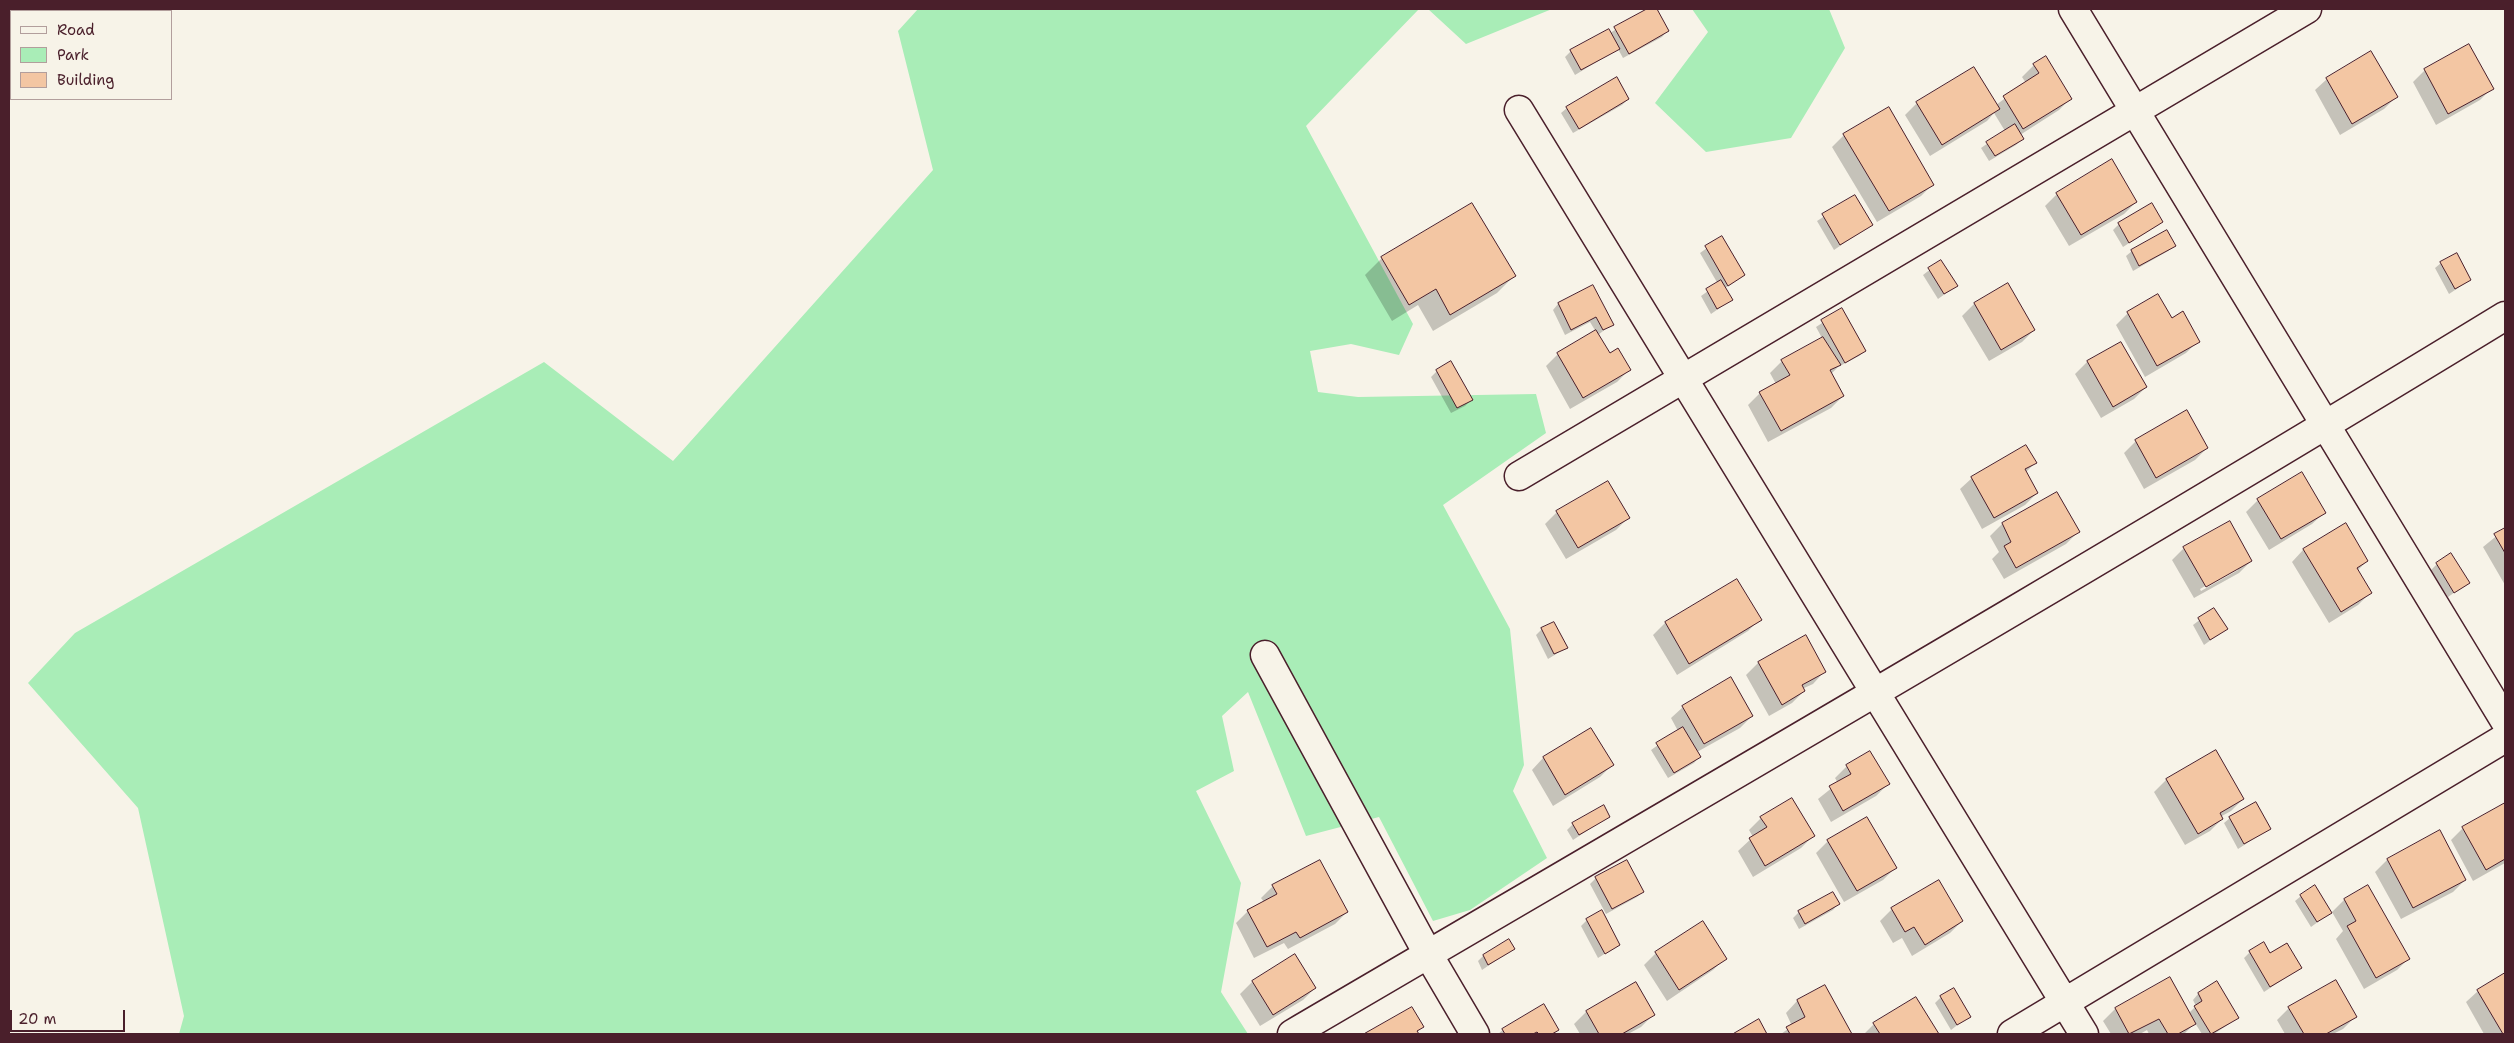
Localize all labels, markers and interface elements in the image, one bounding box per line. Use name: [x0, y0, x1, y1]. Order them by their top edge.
legend: [10, 10, 172, 100]
text: Road: [57, 20, 95, 40]
text: Park: [57, 45, 89, 65]
text: Building: [57, 70, 114, 90]
scale bar: [12, 1000, 128, 1032]
text: 20 m: [18, 1009, 57, 1029]

